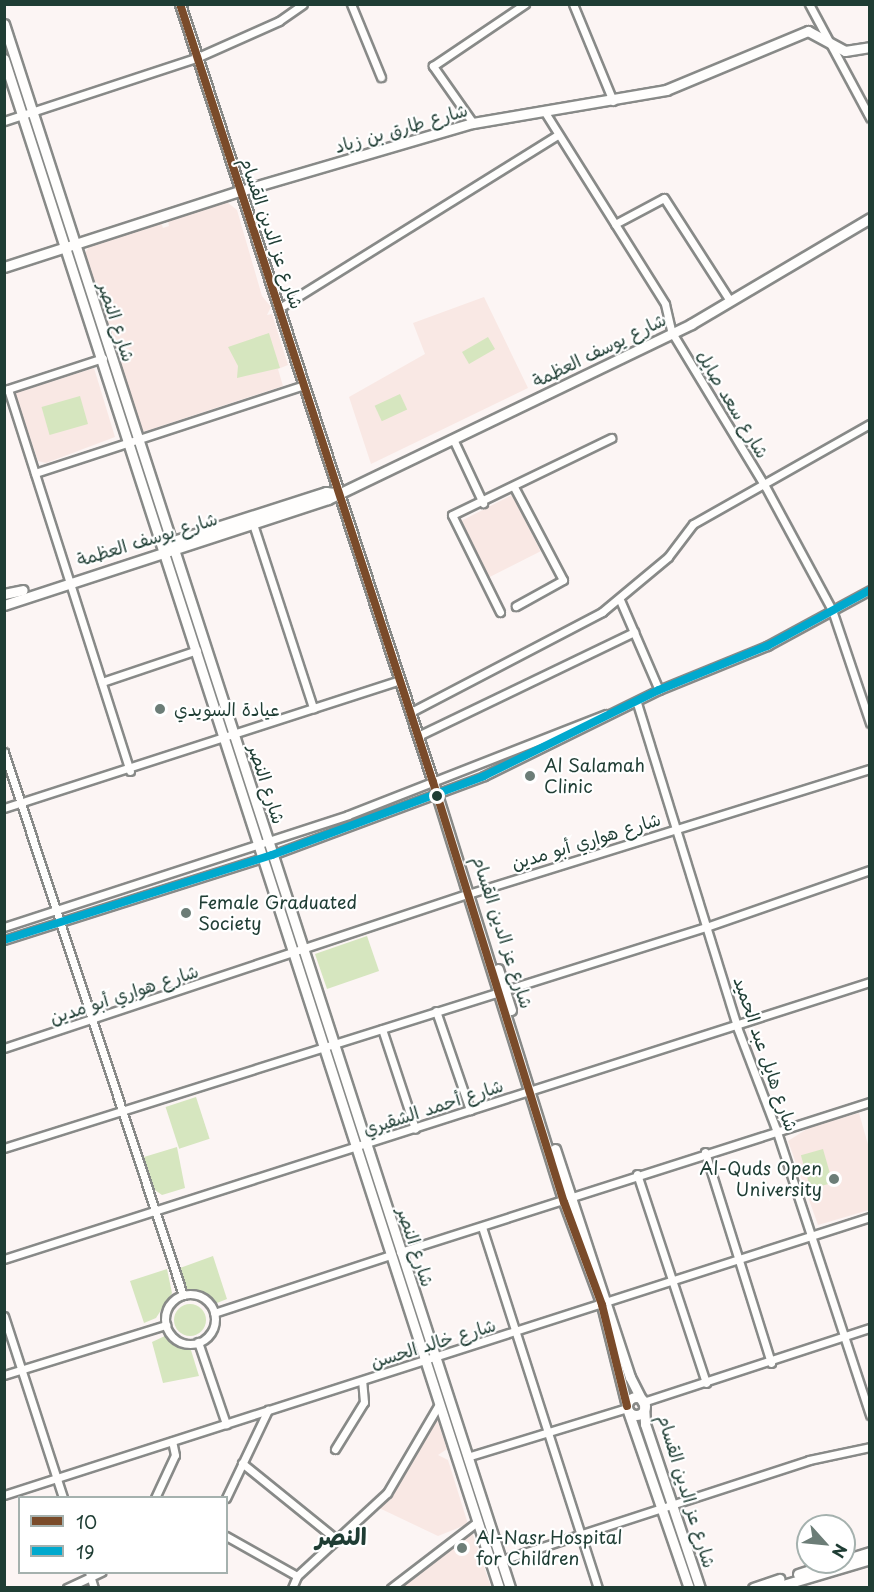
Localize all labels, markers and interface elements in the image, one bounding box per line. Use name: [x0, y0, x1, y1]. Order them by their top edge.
street label: شارع طارق بن زياد: [332, 99, 470, 157]
street label: شارع عز الدين القسام: [236, 154, 308, 312]
street label: شارع النصر: [94, 280, 140, 364]
street label: شارع يوسف العظمة: [529, 308, 669, 392]
street label: شارع سعد صايل: [692, 346, 774, 462]
street label: شارع يوسف العظمة: [74, 507, 220, 571]
place label: عيادة السويدي: [174, 698, 280, 720]
marker: عيادة السويدي: [151, 700, 169, 718]
street label: شارع النصر: [244, 742, 290, 826]
place label: Al Salamah Clinic: [544, 755, 646, 798]
marker: Al Salamah Clinic: [521, 767, 539, 785]
unlabelled marker: [431, 790, 443, 802]
street label: شارع هواري أبو مدين: [509, 808, 663, 874]
street label: شارع عز الدين القسام: [468, 853, 538, 1011]
place label: Female Graduated Society: [198, 892, 359, 934]
marker: Female Graduated Society: [179, 906, 193, 920]
street label: شارع هواري أبو مدين: [47, 960, 201, 1028]
street label: شارع هايل عبد الحميد: [729, 974, 803, 1134]
street label: شارع أحمد الشقيري: [360, 1074, 506, 1140]
place label: Al-Quds Open University: [699, 1158, 822, 1200]
marker: Al-Quds Open University: [827, 1172, 841, 1186]
street label: شارع النصر: [393, 1205, 439, 1289]
street label: شارع خالد الحسن: [368, 1314, 498, 1372]
street label: شارع عز الدين القسام: [653, 1412, 721, 1570]
legend: [18, 1496, 228, 1574]
text: 10: [76, 1508, 97, 1535]
north arrow: [796, 1514, 856, 1574]
district label: النصر: [315, 1522, 367, 1550]
place label: Al-Nasr Hospital for Children: [476, 1527, 623, 1570]
text: 19: [76, 1538, 95, 1565]
marker: Al-Nasr Hospital for Children: [453, 1539, 471, 1557]
text: N: [827, 1540, 854, 1562]

